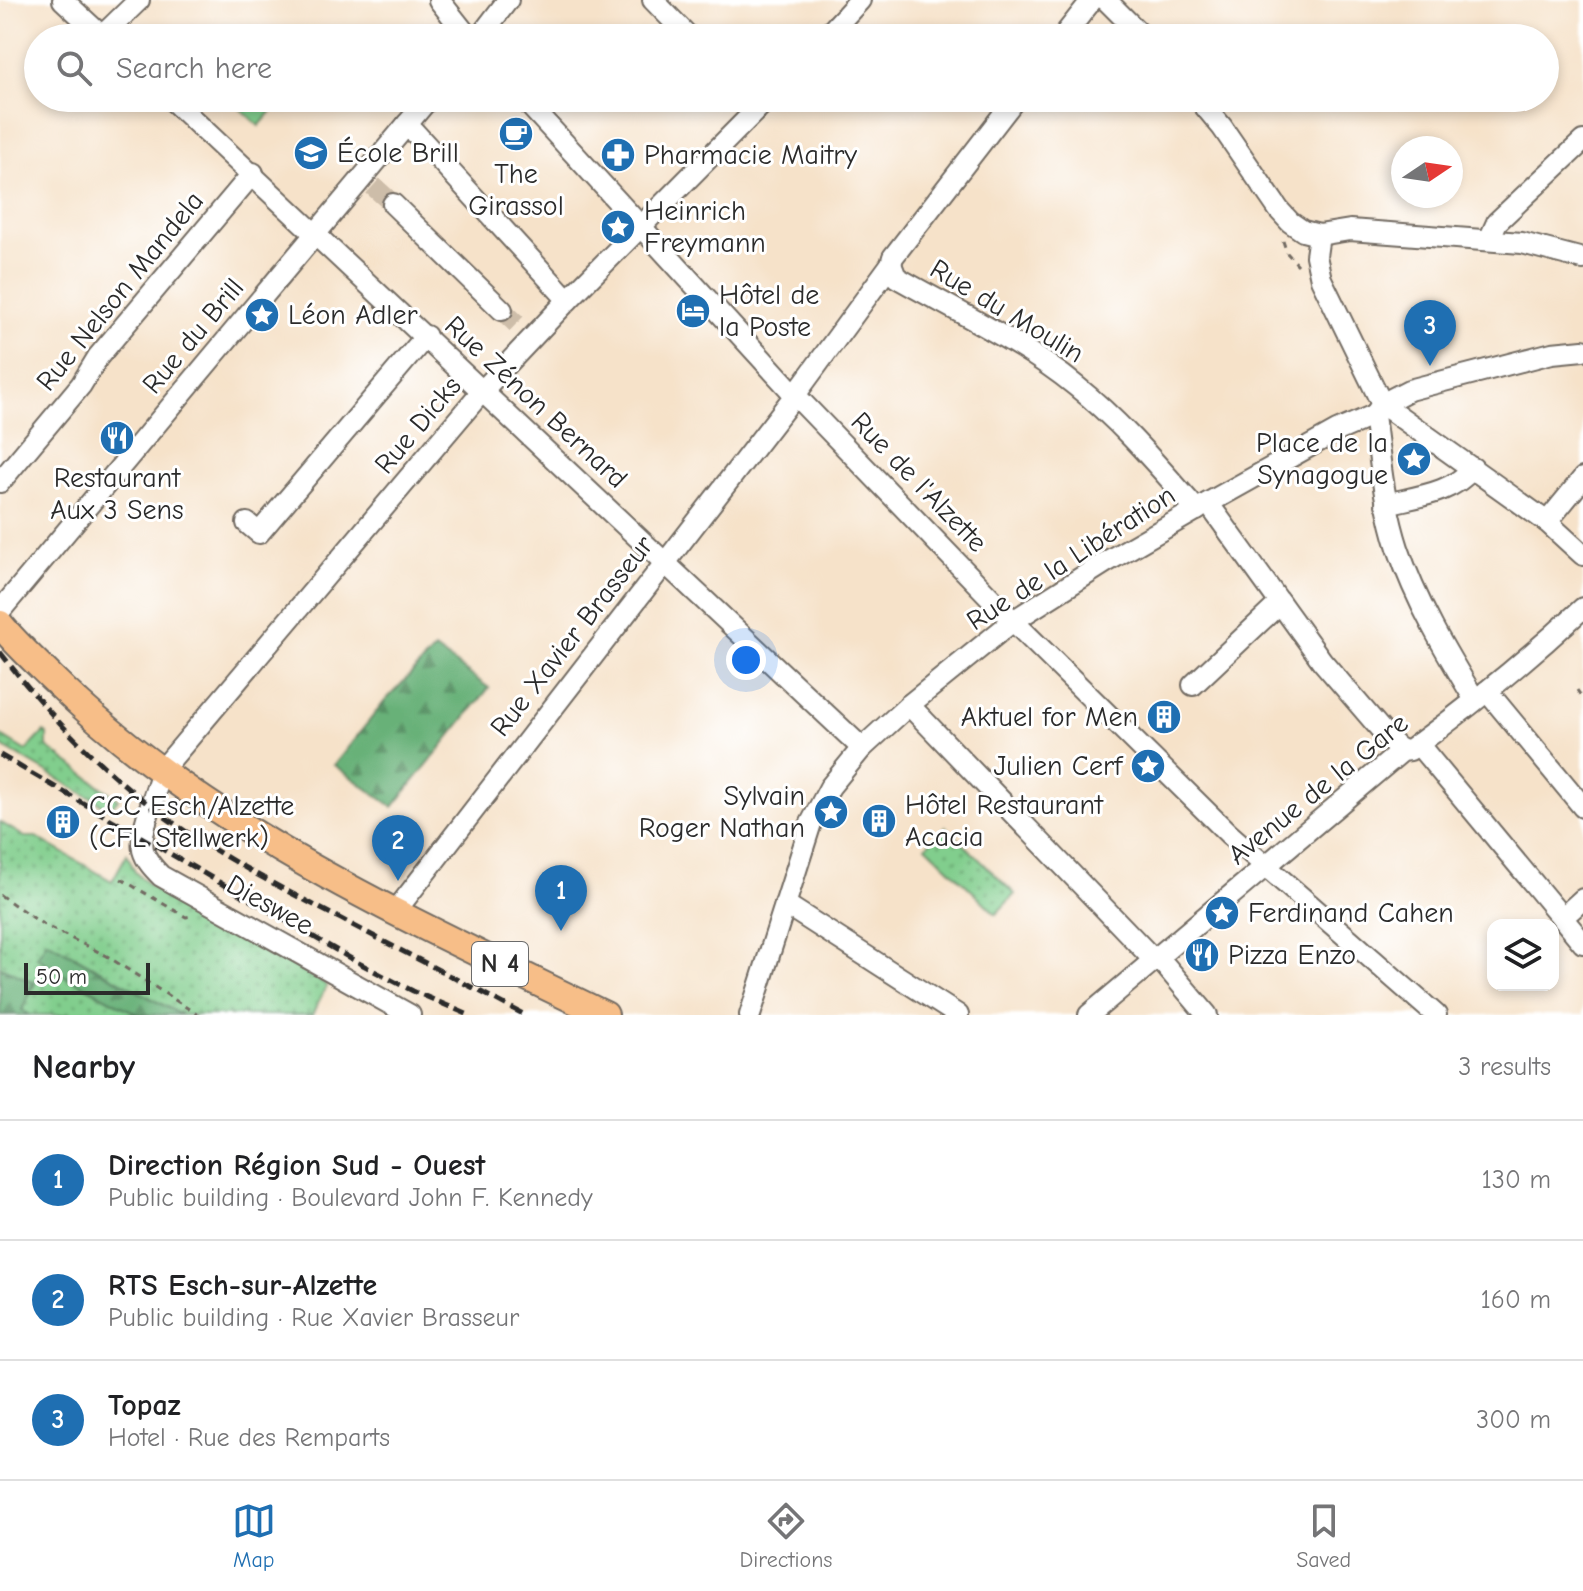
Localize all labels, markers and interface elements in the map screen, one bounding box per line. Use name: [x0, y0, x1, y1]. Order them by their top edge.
search box: [24, 24, 1559, 112]
icon: search: [52, 46, 96, 90]
text: Search here: [116, 51, 272, 86]
cafe icon: The Girassol: [497, 115, 535, 153]
school or university icon: École Brill: [292, 134, 330, 172]
place label: École Brill: [337, 136, 459, 169]
pharmacy icon: Pharmacie Maitry: [599, 136, 637, 174]
north arrow: [1391, 136, 1463, 208]
place label: Pharmacie Maitry: [644, 139, 857, 171]
place label: The Girassol: [468, 158, 564, 222]
street label: Rue Nelson Mandela: [30, 185, 210, 397]
place label: Heinrich Freymann: [644, 195, 766, 259]
place icon: Heinrich Freymann: [599, 208, 637, 246]
street label: Rue du Moulin: [924, 253, 1090, 369]
street label: Rue du Brill: [136, 272, 250, 400]
place label: Hôtel de la Poste: [719, 279, 819, 343]
hotel icon: Hôtel de la Poste: [674, 292, 712, 330]
place icon: Léon Adler: [243, 296, 281, 334]
place label: Léon Adler: [288, 299, 418, 331]
pin: 3: [1404, 300, 1456, 366]
street label: Rue Zénon Bernard: [438, 309, 634, 495]
street label: Rue Dicks: [368, 370, 468, 480]
street label: Rue de l'Alzette: [844, 406, 994, 558]
restaurant icon: Restaurant Aux 3 Sens: [98, 419, 136, 457]
place label: Place de la Synagogue: [1256, 427, 1388, 491]
place icon: Place de la Synagogue: [1395, 440, 1433, 478]
place label: Restaurant Aux 3 Sens: [50, 462, 184, 526]
street label: Rue de la Libération: [961, 479, 1181, 637]
street label: Rue Xavier Brasseur: [484, 529, 660, 743]
your location: [726, 640, 766, 680]
building icon: Aktuel for Men: [1145, 698, 1183, 736]
place label: Aktuel for Men: [961, 701, 1138, 733]
street label: Avenue de la Gare: [1222, 707, 1414, 871]
place icon: Julien Cerf: [1129, 747, 1167, 785]
place label: Julien Cerf: [993, 750, 1124, 782]
place label: Sylvain Roger Nathan: [639, 780, 805, 844]
place label: Hôtel Restaurant Acacia: [905, 789, 1104, 853]
place label: CCC Esch/Alzette (CFL Stellwerk): [89, 790, 294, 854]
place icon: Sylvain Roger Nathan: [812, 793, 850, 831]
building icon: Hôtel Restaurant Acacia: [860, 802, 898, 840]
building icon: CCC Esch/Alzette (CFL Stellwerk): [44, 803, 82, 841]
pin: 2: [372, 815, 424, 881]
pin: 1: [535, 865, 587, 931]
street label: Dieswee: [221, 868, 319, 942]
place icon: Ferdinand Cahen: [1203, 894, 1241, 932]
place label: Ferdinand Cahen: [1248, 897, 1454, 929]
map controls: [1487, 919, 1559, 991]
button: layers: [1487, 919, 1559, 991]
restaurant icon: Pizza Enzo: [1183, 936, 1221, 974]
place label: Pizza Enzo: [1228, 939, 1356, 971]
road number: N 4: [472, 942, 528, 986]
scale bar: [24, 959, 150, 995]
text: 50 m: [36, 964, 87, 990]
text: Nearby: [32, 1047, 135, 1087]
text: 3 results: [1458, 1052, 1551, 1082]
text: Direction Région Sud - Ouest: [108, 1148, 485, 1183]
text: 1: [53, 1165, 63, 1195]
text: 130 m: [1482, 1165, 1551, 1195]
text: Public building · Boulevard John F. Kennedy: [108, 1183, 593, 1213]
text: RTS Esch-sur-Alzette: [108, 1268, 377, 1303]
text: 2: [52, 1285, 64, 1315]
text: 160 m: [1481, 1285, 1551, 1315]
text: Public building · Rue Xavier Brasseur: [108, 1303, 519, 1333]
text: Topaz: [108, 1388, 181, 1423]
text: 3: [52, 1405, 64, 1435]
text: 300 m: [1476, 1405, 1551, 1435]
text: Hotel · Rue des Remparts: [108, 1423, 390, 1453]
tab: Map: [232, 1499, 276, 1573]
tab: Directions: [740, 1499, 833, 1573]
tab: Saved: [1296, 1499, 1351, 1573]

